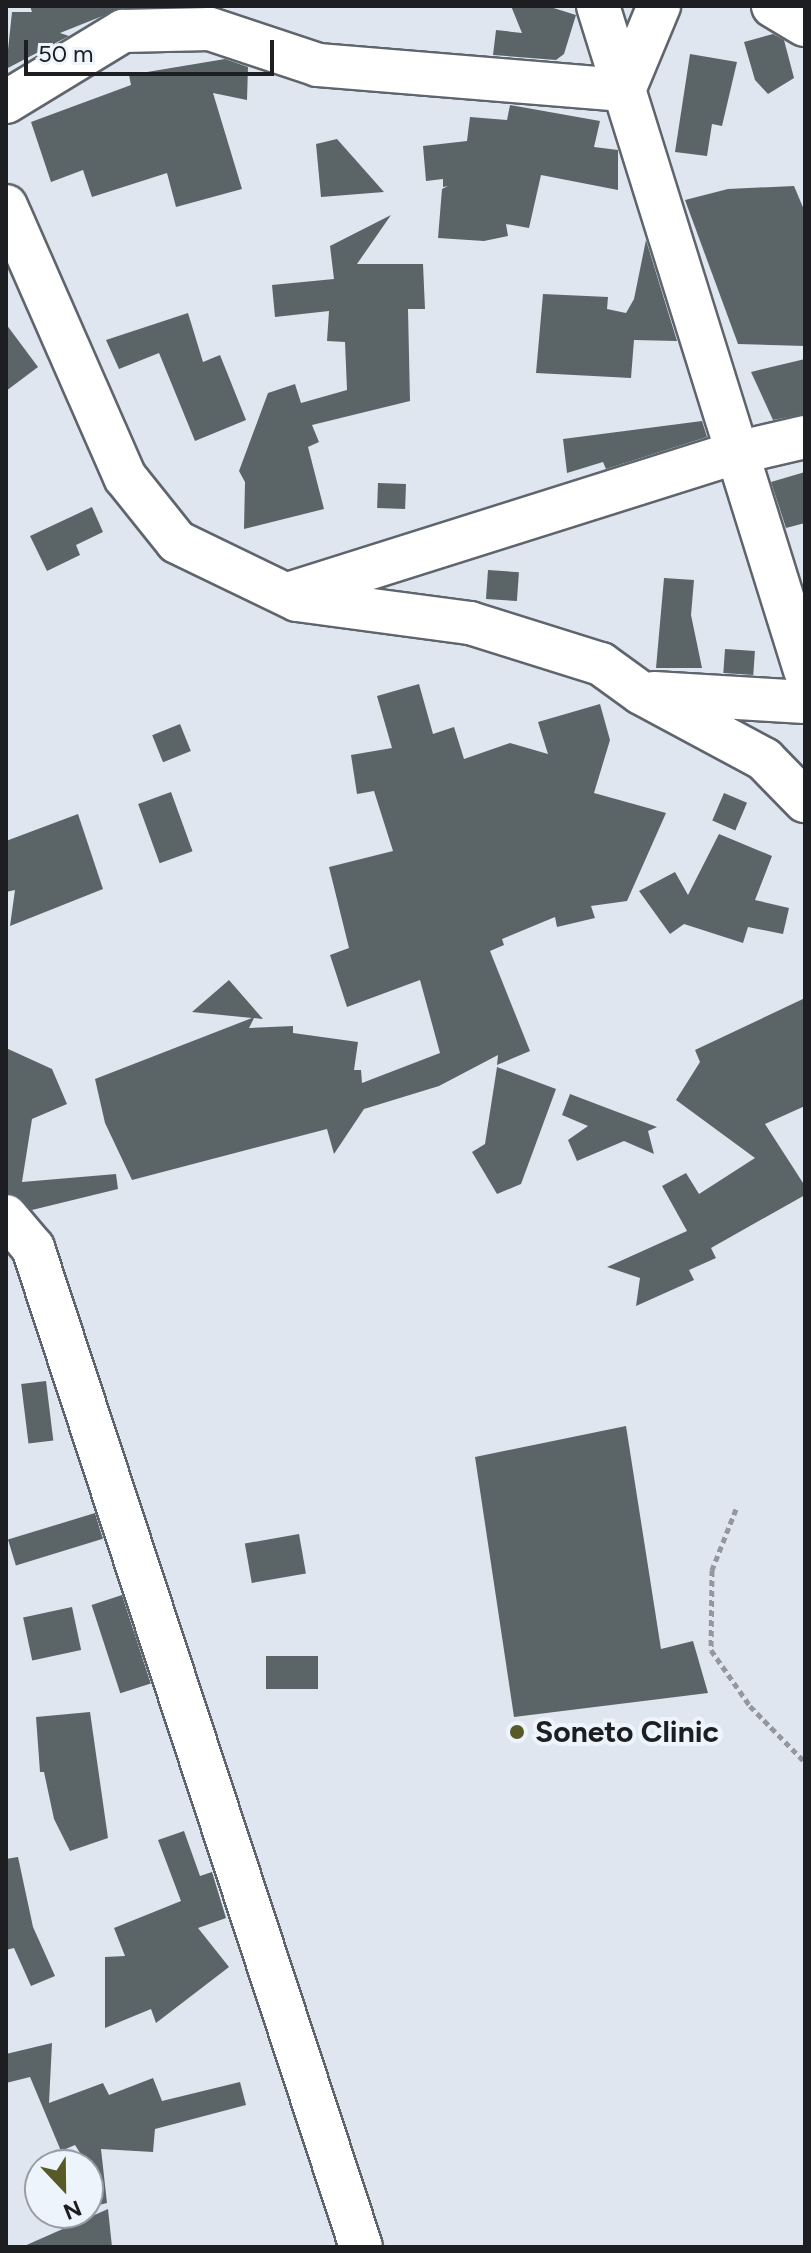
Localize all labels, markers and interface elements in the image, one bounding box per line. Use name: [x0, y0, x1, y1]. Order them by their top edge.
scale bar: [28, 24, 278, 74]
text: 50 m: [38, 39, 94, 68]
place label: Soneto Clinic: [535, 1714, 719, 1750]
marker: Soneto Clinic: [506, 1721, 528, 1743]
north arrow: [24, 2149, 104, 2229]
text: N: [59, 2194, 85, 2226]

